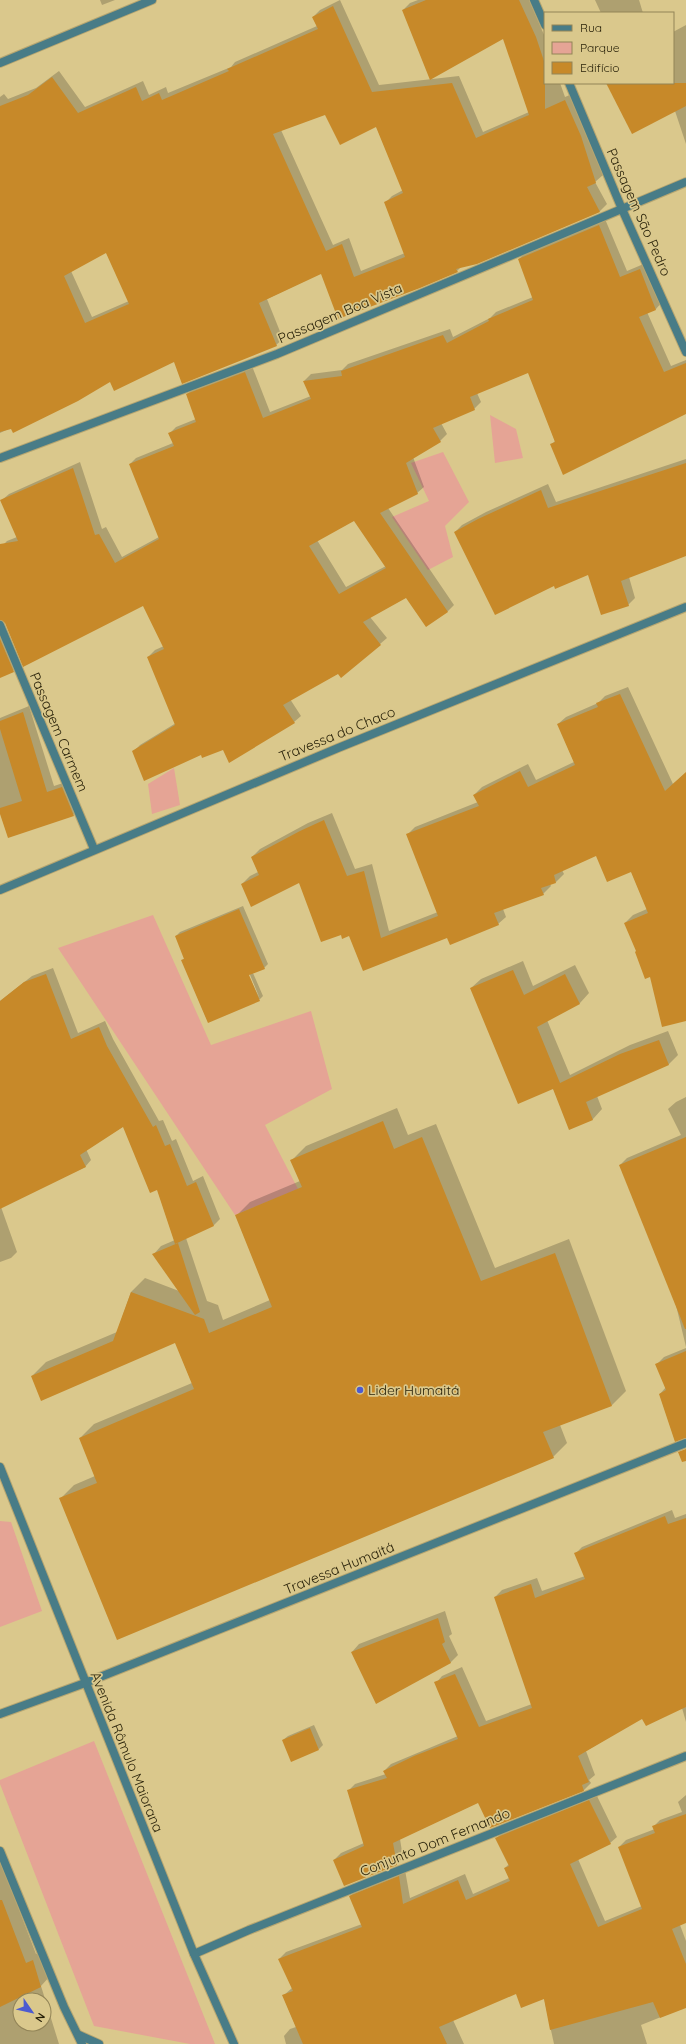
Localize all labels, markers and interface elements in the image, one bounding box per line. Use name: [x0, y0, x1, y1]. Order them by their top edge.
legend: [544, 12, 674, 84]
text: Rua: [580, 20, 602, 35]
text: Parque: [580, 40, 620, 55]
text: Edifício: [580, 60, 620, 75]
street label: Passagem São Pedro: [603, 145, 675, 279]
street label: Passagem Boa Vista: [275, 279, 405, 347]
street label: Passagem Carmem: [26, 670, 92, 794]
street label: Travessa do Chaco: [276, 702, 398, 766]
place label: Lider Humaitá: [368, 1381, 460, 1399]
marker: Lider Humaitá: [355, 1385, 365, 1395]
street label: Travessa Humaitá: [281, 1538, 397, 1598]
street label: Avenida Rômulo Maiorana: [87, 1669, 167, 1835]
street label: Conjunto Dom Fernando: [357, 1804, 513, 1880]
north arrow: [12, 1992, 52, 2032]
text: N: [32, 2010, 48, 2025]

